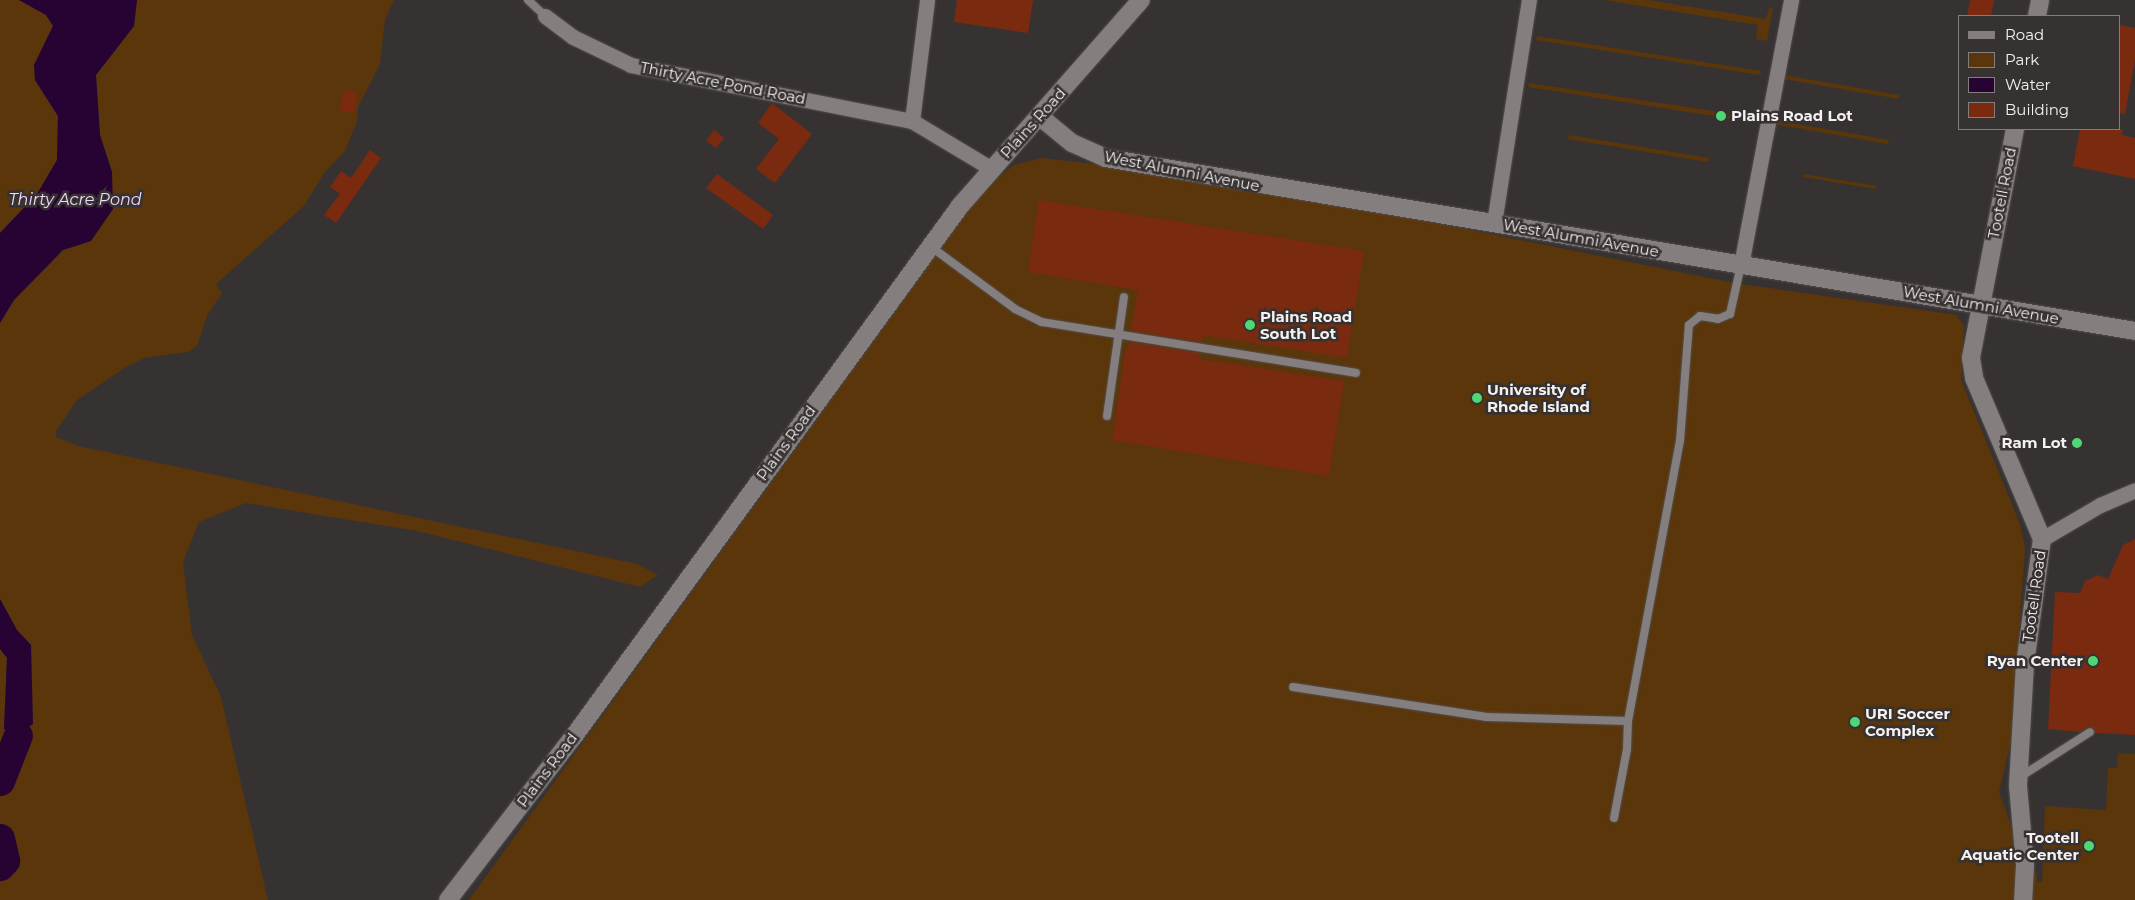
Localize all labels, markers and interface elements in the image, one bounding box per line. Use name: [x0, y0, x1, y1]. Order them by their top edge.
legend: [1958, 15, 2120, 130]
text: Road: [2005, 25, 2044, 44]
text: Park: [2005, 50, 2039, 69]
street label: Thirty Acre Pond Road: [639, 58, 807, 108]
text: Water: [2005, 75, 2051, 94]
street label: Plains Road: [997, 84, 1069, 162]
text: Building: [2005, 100, 2069, 119]
place label: Plains Road Lot: [1731, 107, 1853, 125]
marker: Plains Road Lot: [1715, 110, 1727, 122]
street label: Tootell Road: [1984, 146, 2020, 240]
street label: West Alumni Avenue: [1103, 147, 1261, 195]
water label: Thirty Acre Pond: [8, 190, 142, 210]
street label: West Alumni Avenue: [1502, 215, 1660, 261]
street label: West Alumni Avenue: [1902, 282, 2060, 328]
place label: Plains Road South Lot: [1260, 307, 1352, 342]
marker: Plains Road South Lot: [1244, 319, 1256, 331]
place label: University of Rhode Island: [1487, 380, 1590, 415]
marker: University of Rhode Island: [1471, 392, 1483, 404]
street label: Plains Road: [753, 402, 819, 484]
place label: Ram Lot: [2001, 434, 2067, 452]
marker: Ram Lot: [2071, 437, 2083, 449]
street label: Tootell Road: [2019, 549, 2049, 643]
place label: Ryan Center: [1987, 652, 2083, 670]
marker: Ryan Center: [2087, 655, 2099, 667]
place label: URI Soccer Complex: [1865, 704, 1950, 739]
marker: URI Soccer Complex: [1849, 716, 1861, 728]
street label: Plains Road: [513, 729, 581, 811]
place label: Tootell Aquatic Center: [1961, 828, 2079, 863]
marker: Tootell Aquatic Center: [2083, 840, 2095, 852]

